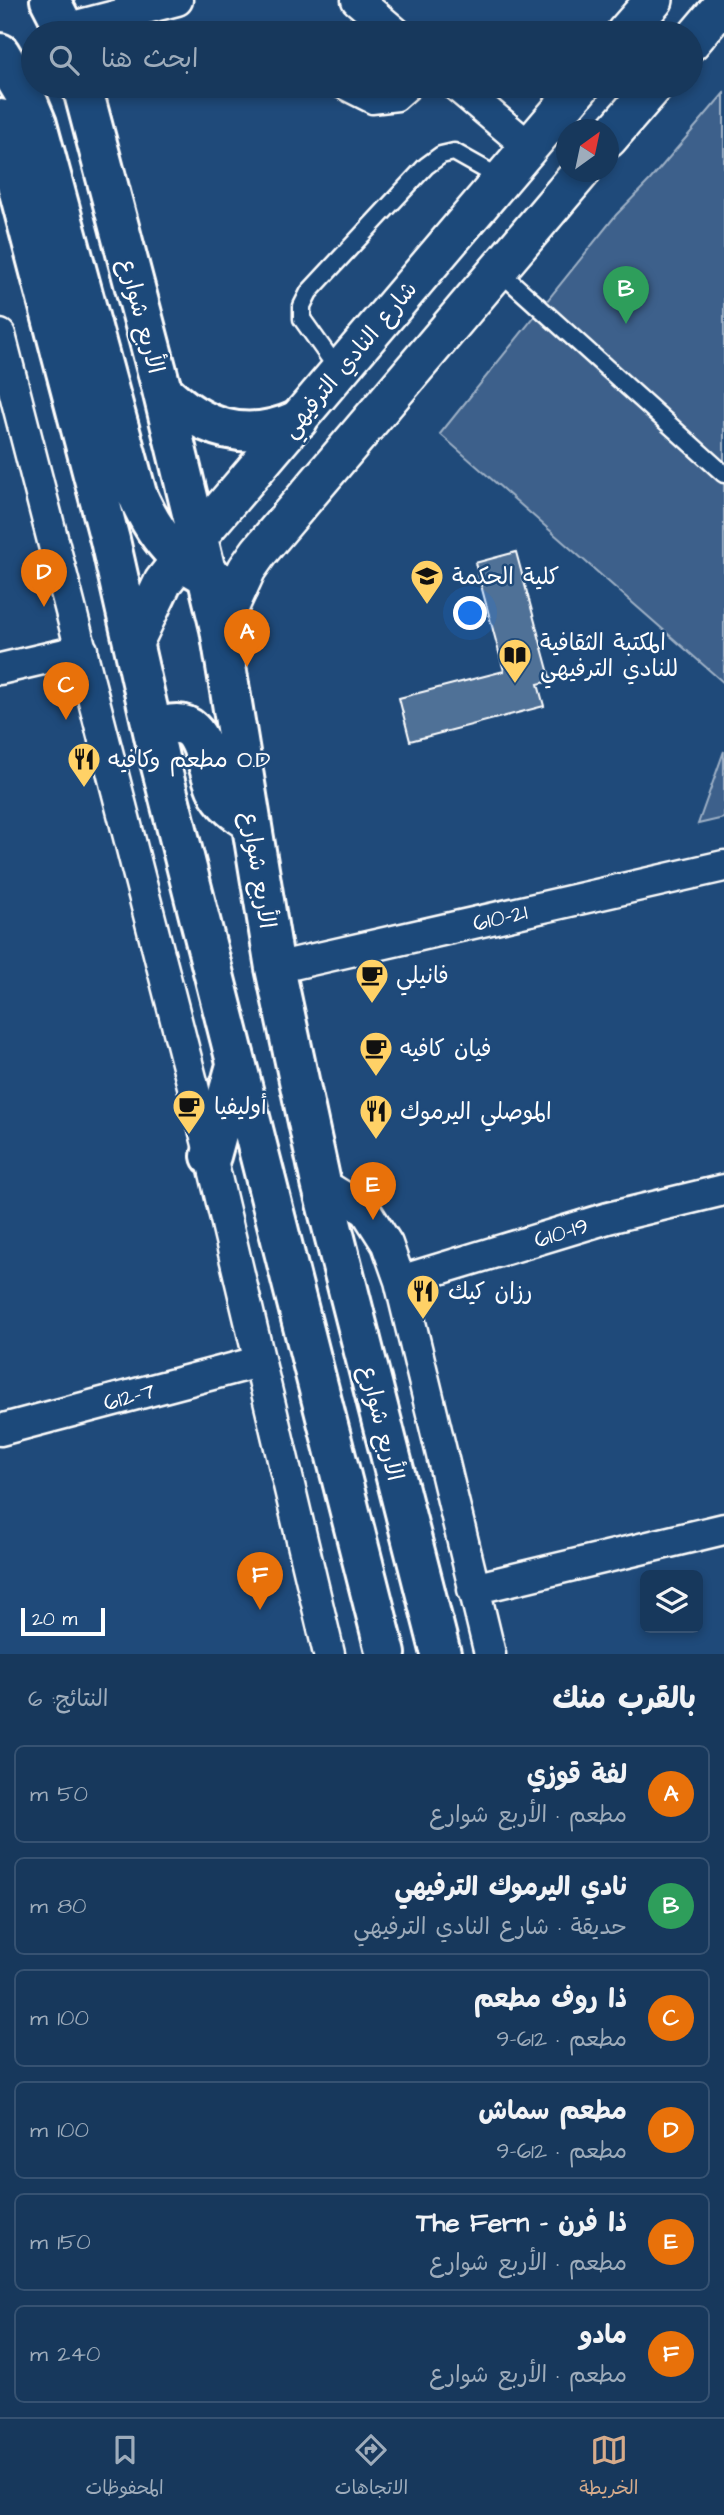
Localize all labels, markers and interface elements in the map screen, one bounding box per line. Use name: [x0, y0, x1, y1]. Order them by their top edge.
search box: [21, 21, 703, 98]
icon: search: [45, 41, 83, 79]
text: ابحث هنا: [101, 41, 198, 77]
north arrow: [556, 119, 619, 182]
street label: الأربع شوارع: [110, 255, 173, 377]
pin: B: [603, 266, 649, 324]
street label: شارع النادي الترفيهي: [275, 274, 428, 448]
pin: D: [21, 549, 67, 607]
school or university icon: كلية الحكمة: [408, 557, 446, 606]
place label: كلية الحكمة: [452, 561, 559, 593]
your location: [453, 596, 487, 630]
pin: A: [224, 609, 270, 667]
place label: المكتبة الثقافية للنادي الترفيهي: [540, 627, 678, 689]
library icon: المكتبة الثقافية للنادي الترفيهي: [496, 636, 534, 685]
pin: C: [43, 662, 89, 720]
restaurant icon: مطعم وكافيه O.D: [65, 740, 103, 789]
place label: مطعم وكافيه O.D: [108, 744, 271, 777]
street label: الأربع شوارع: [233, 809, 284, 931]
street label: 610-21: [470, 896, 531, 940]
cafe icon: فانيلي: [353, 956, 391, 1005]
place label: فانيلي: [396, 960, 449, 996]
cafe icon: فيان كافيه: [357, 1029, 395, 1078]
place label: فيان كافيه: [400, 1033, 491, 1065]
cafe icon: أوليفيا: [170, 1087, 208, 1136]
place label: أوليفيا: [214, 1091, 267, 1123]
restaurant icon: الموصلي اليرموك: [357, 1092, 395, 1141]
place label: الموصلي اليرموك: [400, 1096, 552, 1132]
pin: E: [350, 1162, 396, 1220]
street label: 610-19: [530, 1210, 592, 1256]
restaurant icon: رزان كيك: [404, 1272, 442, 1321]
place label: رزان كيك: [448, 1276, 532, 1308]
street label: الأربع شوارع: [351, 1362, 412, 1484]
street label: 612-7: [100, 1375, 158, 1419]
pin: F: [237, 1552, 283, 1610]
map controls: [640, 1570, 703, 1633]
button: layers: [640, 1570, 703, 1633]
scale bar: [21, 1605, 105, 1637]
text: 20 m: [32, 1606, 77, 1633]
text: بالقرب منك: [552, 1678, 696, 1720]
text: النتائج: 6: [28, 1683, 109, 1715]
text: لفة قوزي: [527, 1757, 627, 1793]
text: 50 m: [30, 1778, 88, 1810]
text: A: [664, 1778, 678, 1810]
text: مطعم · الأربع شوارع: [429, 1799, 627, 1831]
text: نادي اليرموك الترفيهي: [394, 1869, 627, 1905]
text: 80 m: [30, 1890, 87, 1922]
text: B: [663, 1890, 679, 1922]
text: حديقة · شارع النادي الترفيهي: [353, 1911, 627, 1943]
text: ذا روف مطعم: [474, 1981, 627, 2017]
text: 100 m: [30, 2002, 89, 2034]
text: C: [663, 2002, 679, 2034]
text: مطعم · 612-9: [496, 2023, 627, 2055]
text: مطعم سماش: [479, 2093, 627, 2129]
text: 100 m: [30, 2114, 89, 2146]
text: D: [664, 2114, 678, 2146]
text: مطعم · 612-9: [496, 2135, 627, 2167]
text: ذا فرن - The Fern: [416, 2205, 627, 2241]
text: 150 m: [30, 2226, 91, 2258]
text: E: [664, 2226, 678, 2258]
text: مطعم · الأربع شوارع: [429, 2247, 627, 2279]
text: مادو: [579, 2317, 627, 2353]
text: 240 m: [30, 2338, 100, 2370]
text: F: [663, 2338, 679, 2370]
text: مطعم · الأربع شوارع: [429, 2359, 627, 2391]
tab: المحفوظات: [86, 2431, 164, 2504]
tab: الاتجاهات: [335, 2431, 408, 2504]
tab: الخريطة: [579, 2431, 638, 2504]

